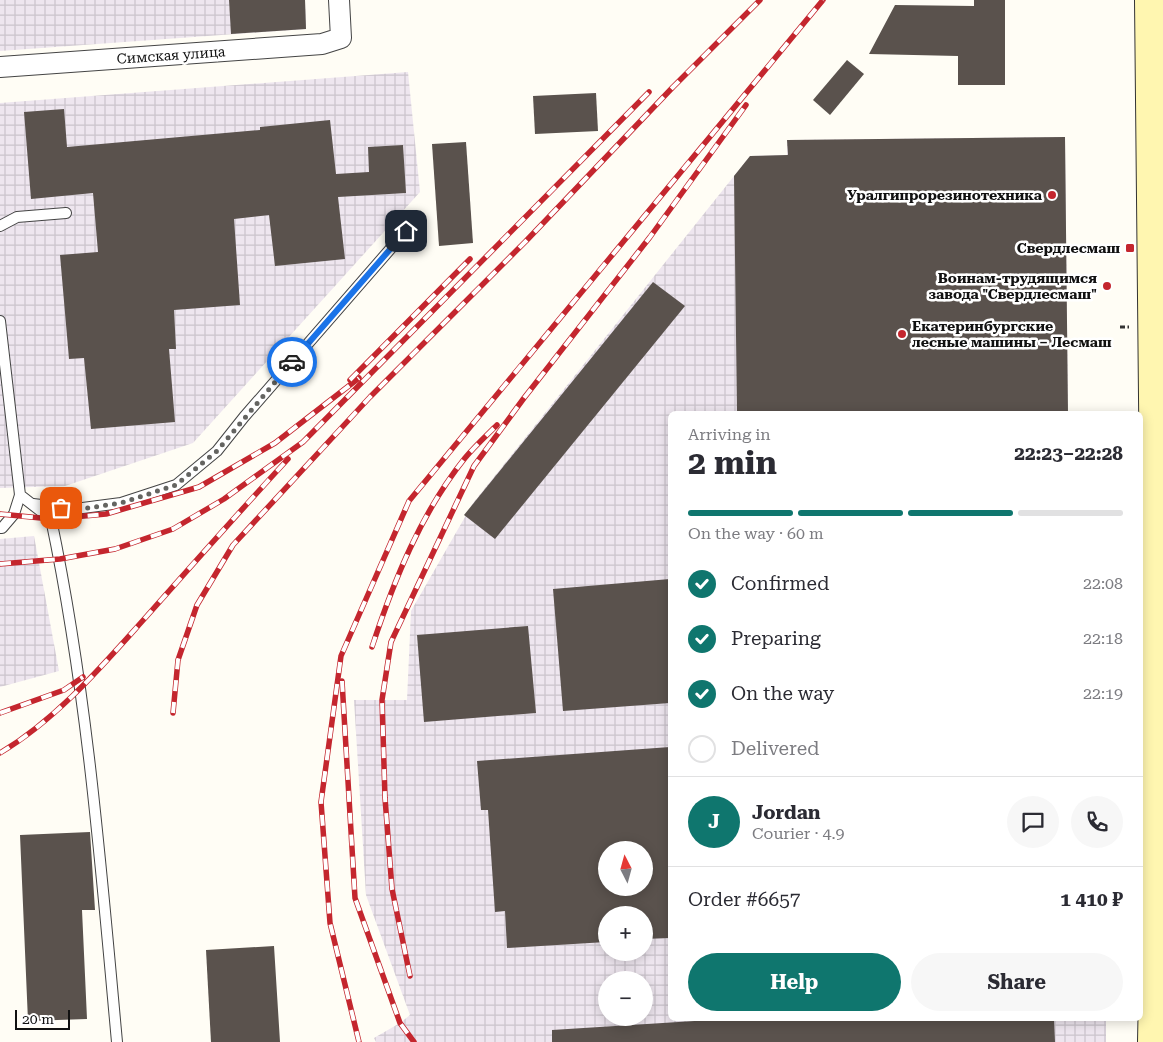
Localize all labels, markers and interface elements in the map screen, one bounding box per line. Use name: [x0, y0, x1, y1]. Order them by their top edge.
street label: Симская улица: [116, 43, 226, 67]
place label: Уралгипрорезинотехника: [847, 187, 1043, 203]
marker: Уралгипрорезинотехника: [1046, 189, 1058, 201]
pin: [385, 210, 427, 252]
icon: home: [392, 217, 420, 245]
place label: Свердлесмаш: [1017, 240, 1120, 256]
marker: Свердлесмаш: [1124, 242, 1136, 254]
place label: Воинам-трудящимся завода "Свердлесмаш": [928, 270, 1097, 302]
marker: Воинам-трудящимся завода "Свердлесмаш": [1101, 280, 1113, 292]
place label: Екатеринбургские лесные машины – Лесмаш: [912, 318, 1112, 350]
marker: Екатеринбургские лесные машины – Лесмаш: [896, 328, 908, 340]
courier: [267, 337, 317, 387]
icon: car: [278, 348, 306, 376]
text: Arriving in: [688, 425, 771, 444]
text: 22:23–22:28: [1014, 442, 1123, 465]
text: 2 min: [688, 444, 777, 482]
pin: [40, 487, 82, 529]
icon: bag: [47, 494, 75, 522]
text: On the way · 60 m: [688, 524, 824, 543]
icon: check: [688, 570, 716, 598]
text: Confirmed: [731, 572, 829, 595]
text: 22:08: [1083, 574, 1123, 593]
icon: check: [688, 625, 716, 653]
text: Preparing: [731, 627, 821, 650]
text: 22:18: [1083, 629, 1123, 648]
icon: check: [688, 680, 716, 708]
text: On the way: [731, 682, 834, 705]
text: 22:19: [1083, 684, 1123, 703]
text: Delivered: [731, 737, 819, 760]
button: chat: [1007, 796, 1059, 848]
button: phone: [1071, 796, 1123, 848]
text: Jordan: [752, 801, 821, 824]
text: J: [708, 810, 720, 833]
text: Courier · 4.9: [752, 824, 845, 843]
north arrow: [598, 841, 652, 896]
map controls: [598, 841, 653, 1026]
text: Order #6657: [688, 888, 800, 911]
text: 1 410 ₽: [1060, 888, 1123, 911]
button: +: [598, 906, 653, 961]
button: Help: [688, 953, 901, 1011]
button: Share: [911, 953, 1123, 1011]
button: −: [598, 971, 653, 1026]
scale bar: [15, 1007, 70, 1030]
text: 20 m: [22, 1011, 54, 1027]

